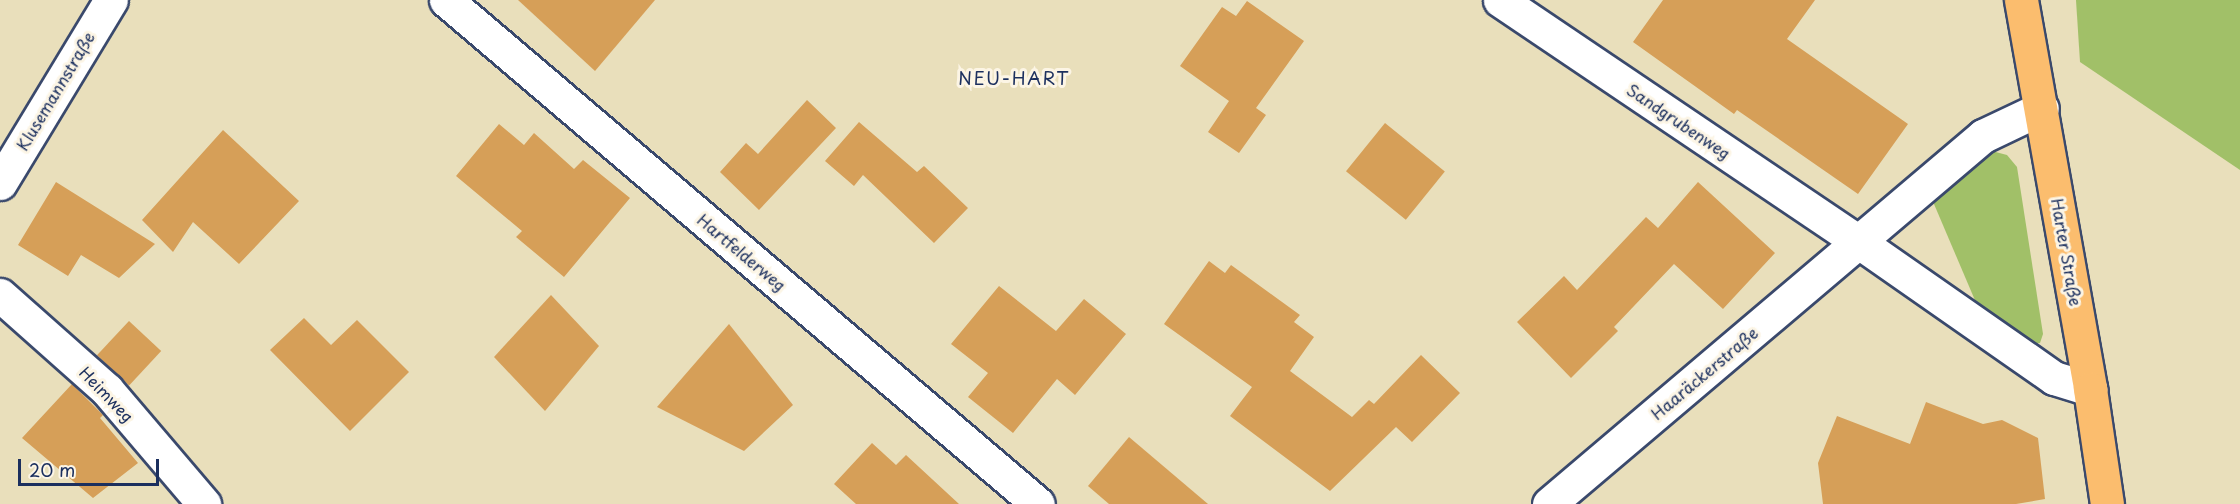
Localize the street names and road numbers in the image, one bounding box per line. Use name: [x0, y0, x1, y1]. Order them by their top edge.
street label: Klusemannstraße: [12, 28, 98, 154]
street label: Sandgrubenweg: [1624, 79, 1734, 163]
street label: Harter Straße: [2048, 196, 2086, 308]
street label: Hartfelderweg: [694, 209, 790, 295]
street label: Haaräckerstraße: [1647, 323, 1761, 423]
street label: Heimweg: [76, 362, 138, 426]

